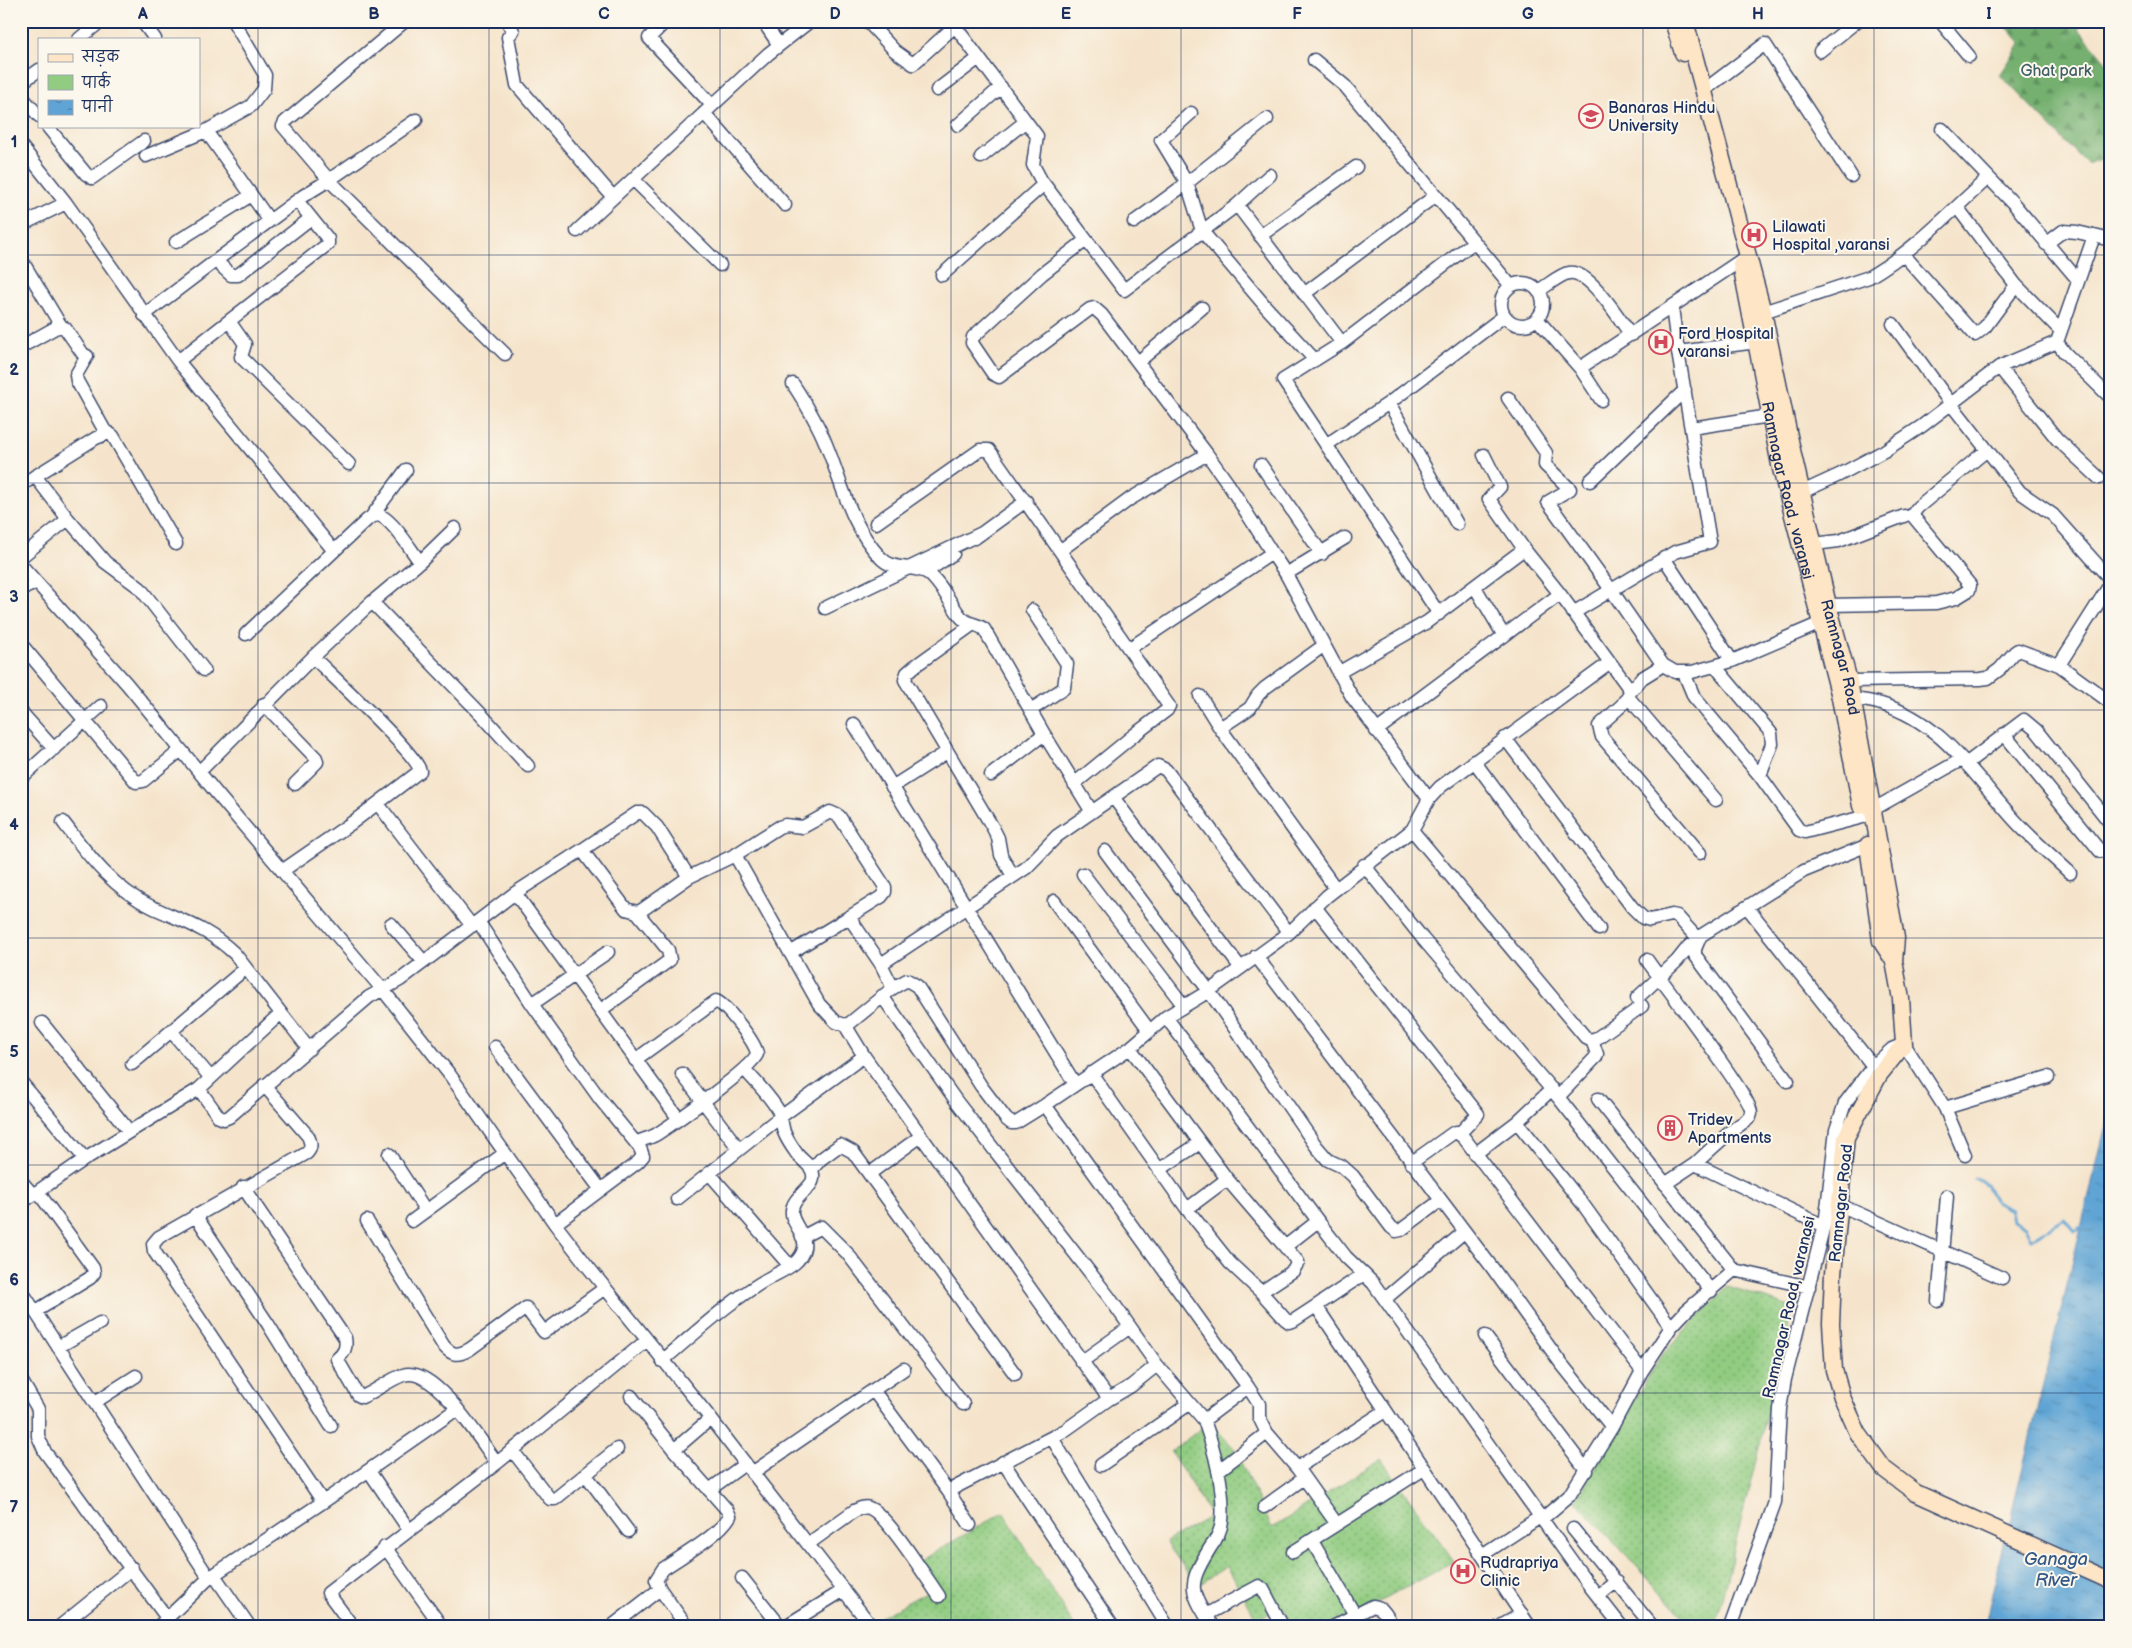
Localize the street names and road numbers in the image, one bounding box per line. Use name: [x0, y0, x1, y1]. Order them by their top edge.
street label: Ramnagar Road , varansi: [1757, 400, 1817, 581]
street label: Ramnagar Road: [1816, 597, 1863, 717]
street label: Ramnagar Road: [1826, 1143, 1857, 1263]
street label: Ramnagar Road, varanasi: [1759, 1214, 1820, 1401]

